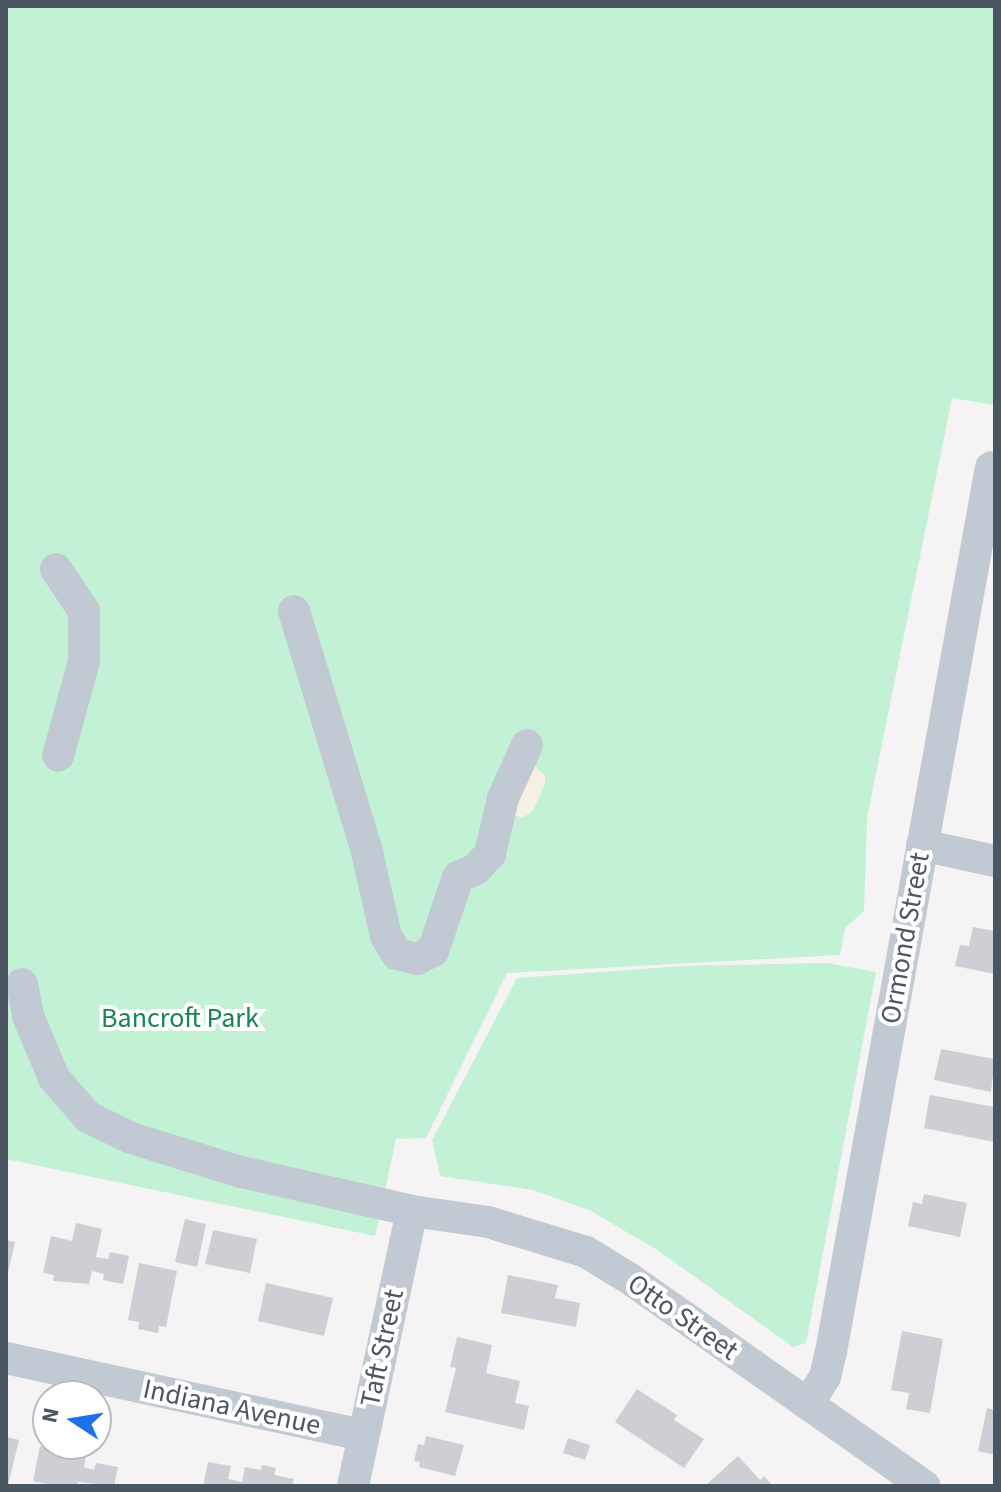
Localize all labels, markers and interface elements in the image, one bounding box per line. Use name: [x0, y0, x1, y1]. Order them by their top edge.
street label: Ormond Street: [873, 850, 937, 1026]
park label: Bancroft Park: [101, 1001, 259, 1035]
street label: Otto Street: [621, 1267, 745, 1367]
street label: Taft Street: [353, 1286, 411, 1410]
street label: Indiana Avenue: [140, 1372, 324, 1442]
north arrow: [32, 1380, 112, 1460]
text: N: [33, 1405, 68, 1426]

